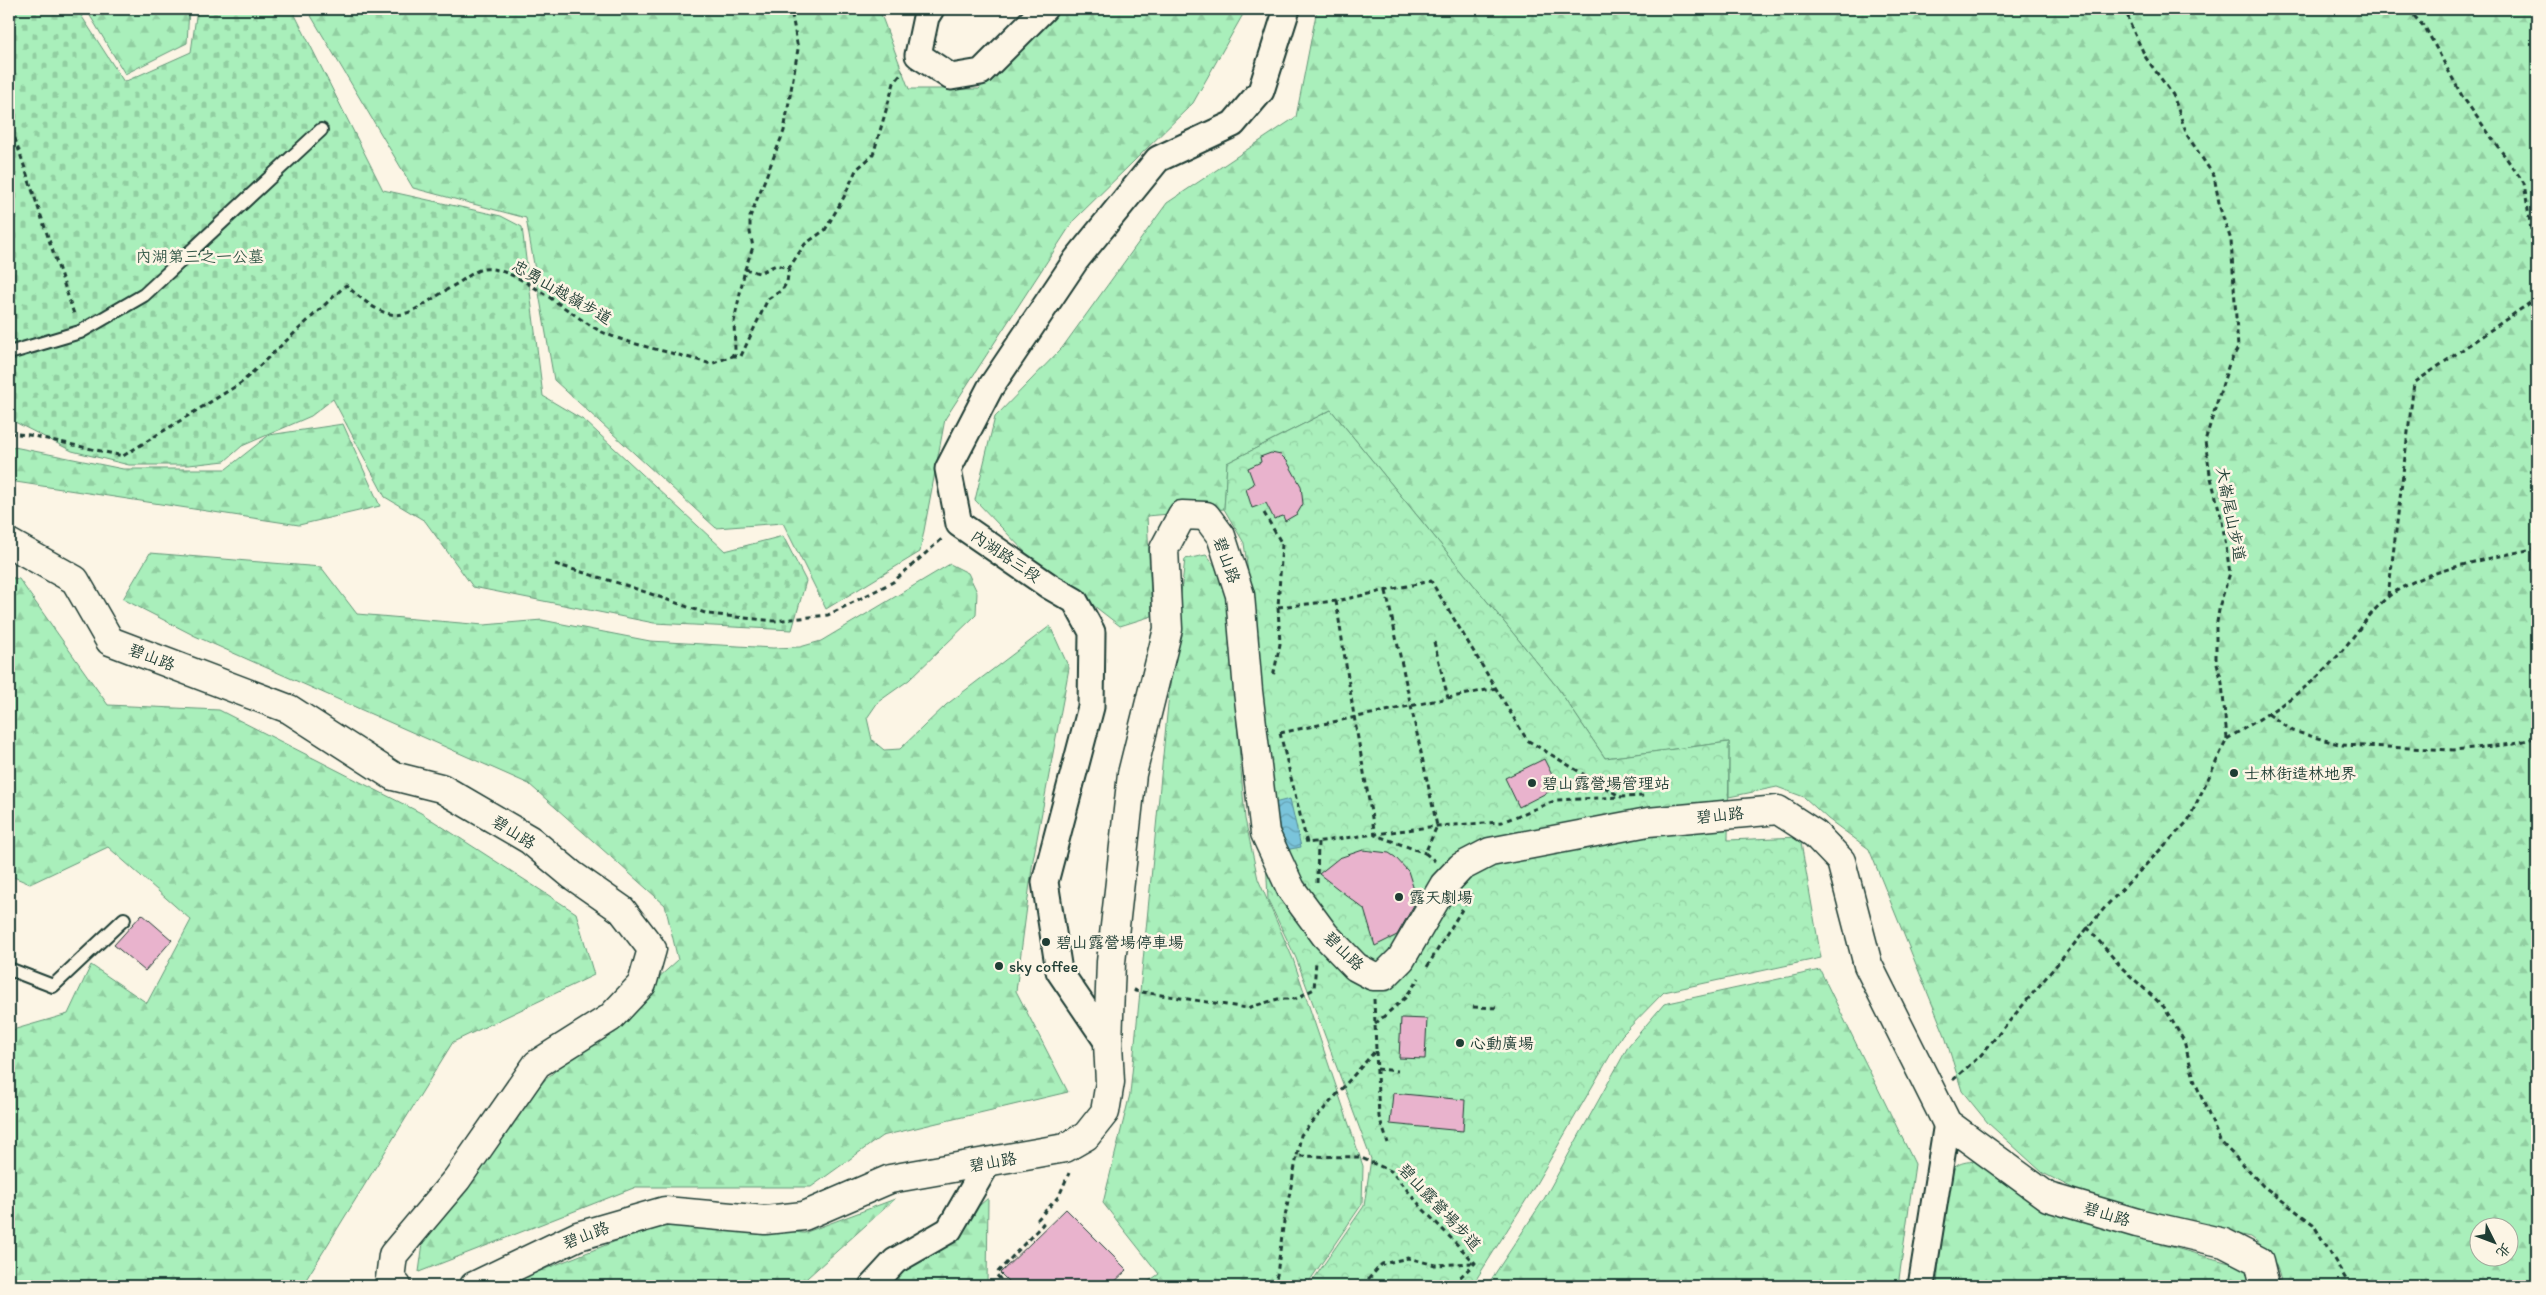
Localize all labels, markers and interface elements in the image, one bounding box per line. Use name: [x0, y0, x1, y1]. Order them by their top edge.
park label: 內湖第三之一公墓: [136, 247, 264, 266]
street label: 忠勇山越嶺步道: [509, 256, 615, 328]
street label: 大崙尾山步道: [2213, 465, 2249, 563]
street label: 內湖路三段: [968, 526, 1044, 586]
street label: 碧山路: [1210, 534, 1244, 586]
street label: 碧山路: [126, 640, 178, 674]
place label: 士林街造林地界: [2244, 764, 2356, 783]
marker: 士林街造林地界: [2228, 767, 2240, 779]
place label: 碧山露營場管理站: [1542, 774, 1670, 793]
marker: 碧山露營場管理站: [1526, 777, 1538, 789]
street label: 碧山路: [1695, 803, 1745, 827]
street label: 碧山路: [489, 811, 539, 853]
place label: 露天劇場: [1409, 888, 1473, 907]
marker: 露天劇場: [1393, 891, 1405, 903]
street label: 碧山路: [1320, 927, 1368, 975]
place label: 碧山露營場停車場: [1056, 933, 1184, 952]
marker: 碧山露營場停車場: [1040, 936, 1052, 948]
place label: sky coffee: [1009, 957, 1078, 976]
marker: sky coffee: [993, 960, 1005, 972]
place label: 心動廣場: [1470, 1034, 1534, 1053]
marker: 心動廣場: [1454, 1037, 1466, 1049]
street label: 碧山路: [968, 1148, 1018, 1176]
street label: 碧山露營場步道: [1395, 1160, 1485, 1254]
street label: 碧山路: [2081, 1198, 2133, 1230]
street label: 碧山路: [560, 1218, 612, 1252]
north arrow: [2468, 1218, 2518, 1268]
text: 北: [2492, 1239, 2514, 1261]

